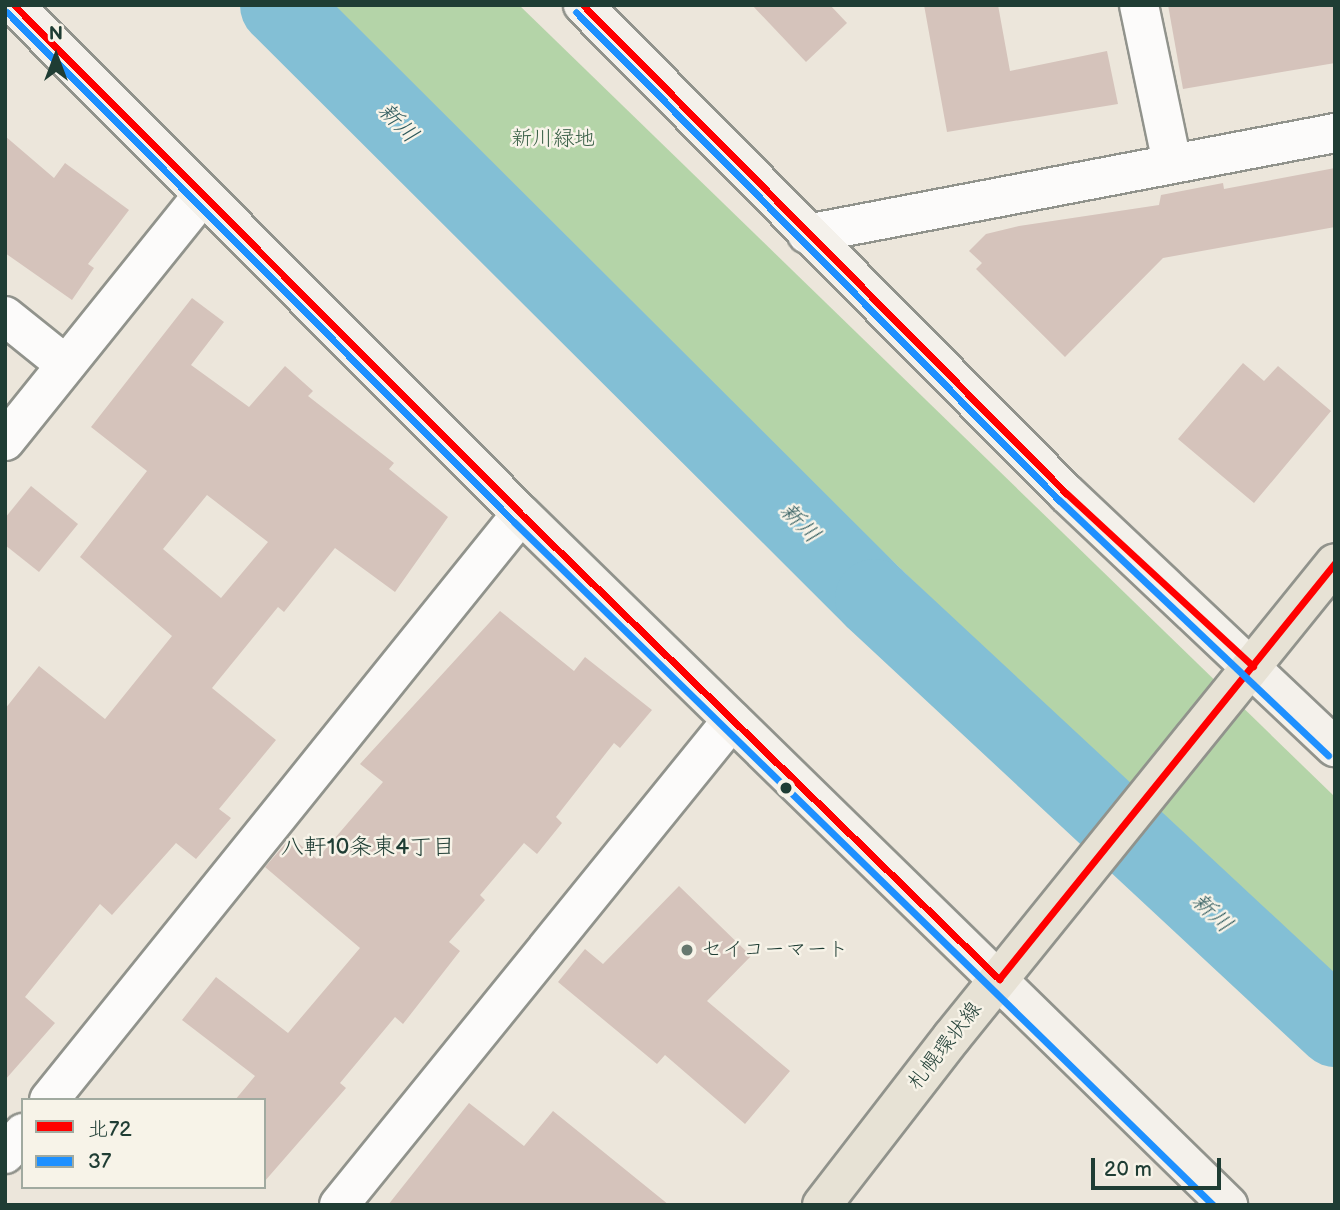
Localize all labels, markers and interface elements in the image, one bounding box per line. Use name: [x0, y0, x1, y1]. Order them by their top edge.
north arrow: [21, 21, 91, 91]
text: N: [49, 23, 63, 46]
water label: 新川: [372, 97, 424, 149]
park label: 新川緑地: [511, 126, 595, 152]
water label: 新川: [774, 497, 826, 549]
unlabelled marker: [779, 781, 793, 795]
district label: 八軒10条東4丁目: [281, 833, 455, 861]
water label: 新川: [1186, 887, 1238, 939]
place label: セイコーマート: [701, 937, 848, 963]
marker: セイコーマート: [679, 942, 695, 958]
street label: 札幌環状線: [903, 997, 987, 1095]
legend: [21, 1098, 266, 1189]
text: 北72: [88, 1117, 132, 1142]
scale bar: [1095, 1144, 1224, 1188]
text: 37: [88, 1149, 111, 1174]
text: 20 m: [1104, 1157, 1152, 1182]

